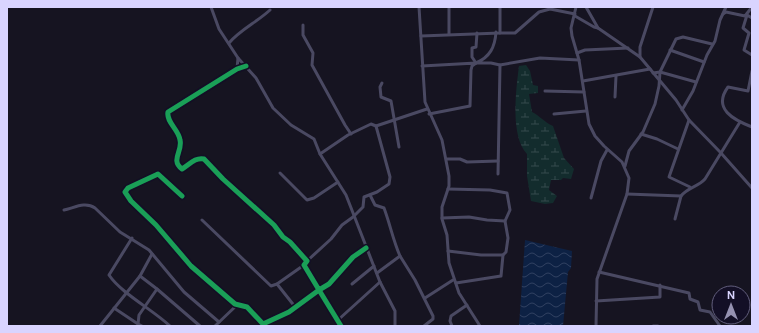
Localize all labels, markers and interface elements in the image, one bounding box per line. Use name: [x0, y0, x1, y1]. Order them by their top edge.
north arrow: [711, 285, 751, 325]
text: N: [727, 288, 735, 302]

